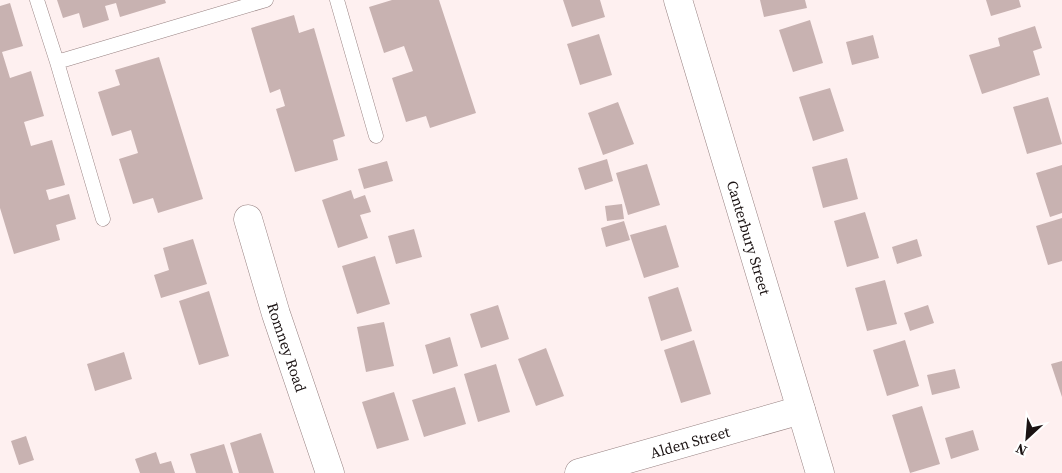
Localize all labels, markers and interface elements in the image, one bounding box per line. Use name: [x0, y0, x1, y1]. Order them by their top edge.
street label: Canterbury Street: [722, 178, 776, 297]
street label: Romney Road: [263, 300, 312, 395]
north arrow: [1002, 413, 1052, 463]
street label: Alden Street: [647, 420, 732, 463]
text: N: [1012, 438, 1030, 461]

